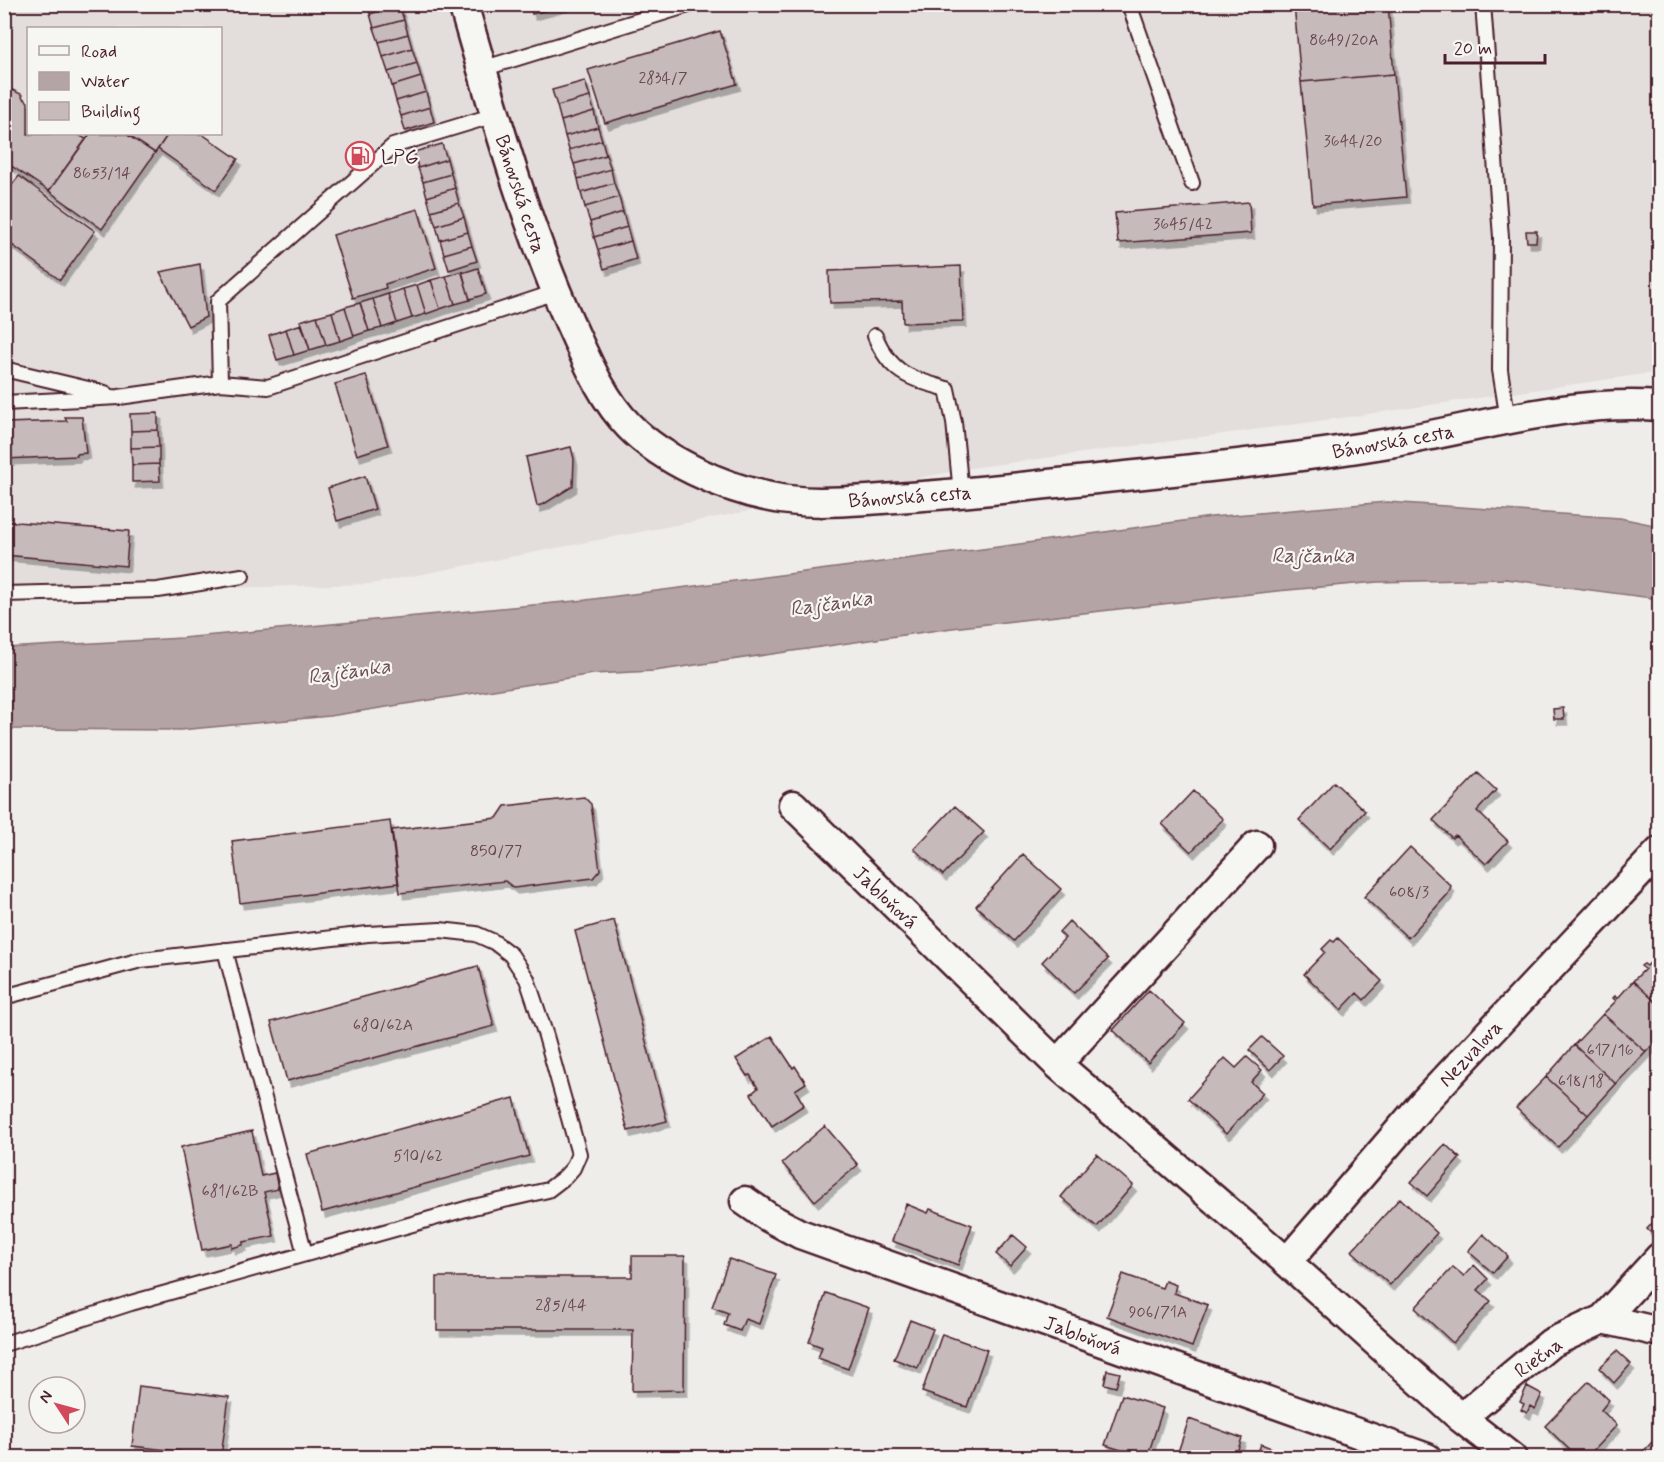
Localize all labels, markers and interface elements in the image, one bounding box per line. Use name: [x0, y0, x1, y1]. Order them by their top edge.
legend: [27, 27, 222, 135]
scale bar: [1445, 27, 1546, 65]
house number: 8649/20A: [1309, 30, 1379, 51]
text: 20 m: [1454, 37, 1492, 61]
text: Road: [81, 40, 117, 64]
house number: 2834/7: [638, 68, 688, 89]
text: Water: [81, 70, 130, 94]
text: Building: [81, 100, 141, 126]
house number: 3644/20: [1324, 131, 1382, 152]
street label: Bánovská cesta: [488, 132, 551, 257]
fuel station icon: LPG: [344, 140, 376, 172]
place label: LPG: [381, 144, 419, 171]
house number: 8653/14: [73, 163, 131, 184]
house number: 3645/42: [1153, 214, 1213, 235]
street label: Bánovská cesta: [1330, 418, 1456, 466]
street label: Bánovská cesta: [848, 480, 973, 515]
water label: Rajčanka: [1271, 542, 1355, 570]
water label: Rajčanka: [788, 584, 874, 624]
water label: Rajčanka: [306, 652, 392, 692]
house number: 850/77: [470, 841, 522, 862]
street label: Jabloňová: [846, 860, 923, 936]
house number: 608/3: [1389, 882, 1429, 903]
house number: 680/62A: [353, 1015, 413, 1036]
street label: Nezvalova: [1433, 1015, 1509, 1093]
house number: 617/16: [1587, 1040, 1634, 1061]
house number: 618/18: [1558, 1071, 1604, 1092]
house number: 510/62: [393, 1146, 443, 1167]
house number: 681/62B: [202, 1181, 258, 1202]
house number: 285/44: [535, 1295, 587, 1316]
house number: 906/71A: [1129, 1302, 1187, 1323]
street label: Jabloňová: [1040, 1310, 1125, 1363]
street label: Riečna: [1509, 1332, 1569, 1385]
north arrow: [27, 1375, 87, 1435]
text: N: [34, 1387, 58, 1408]

